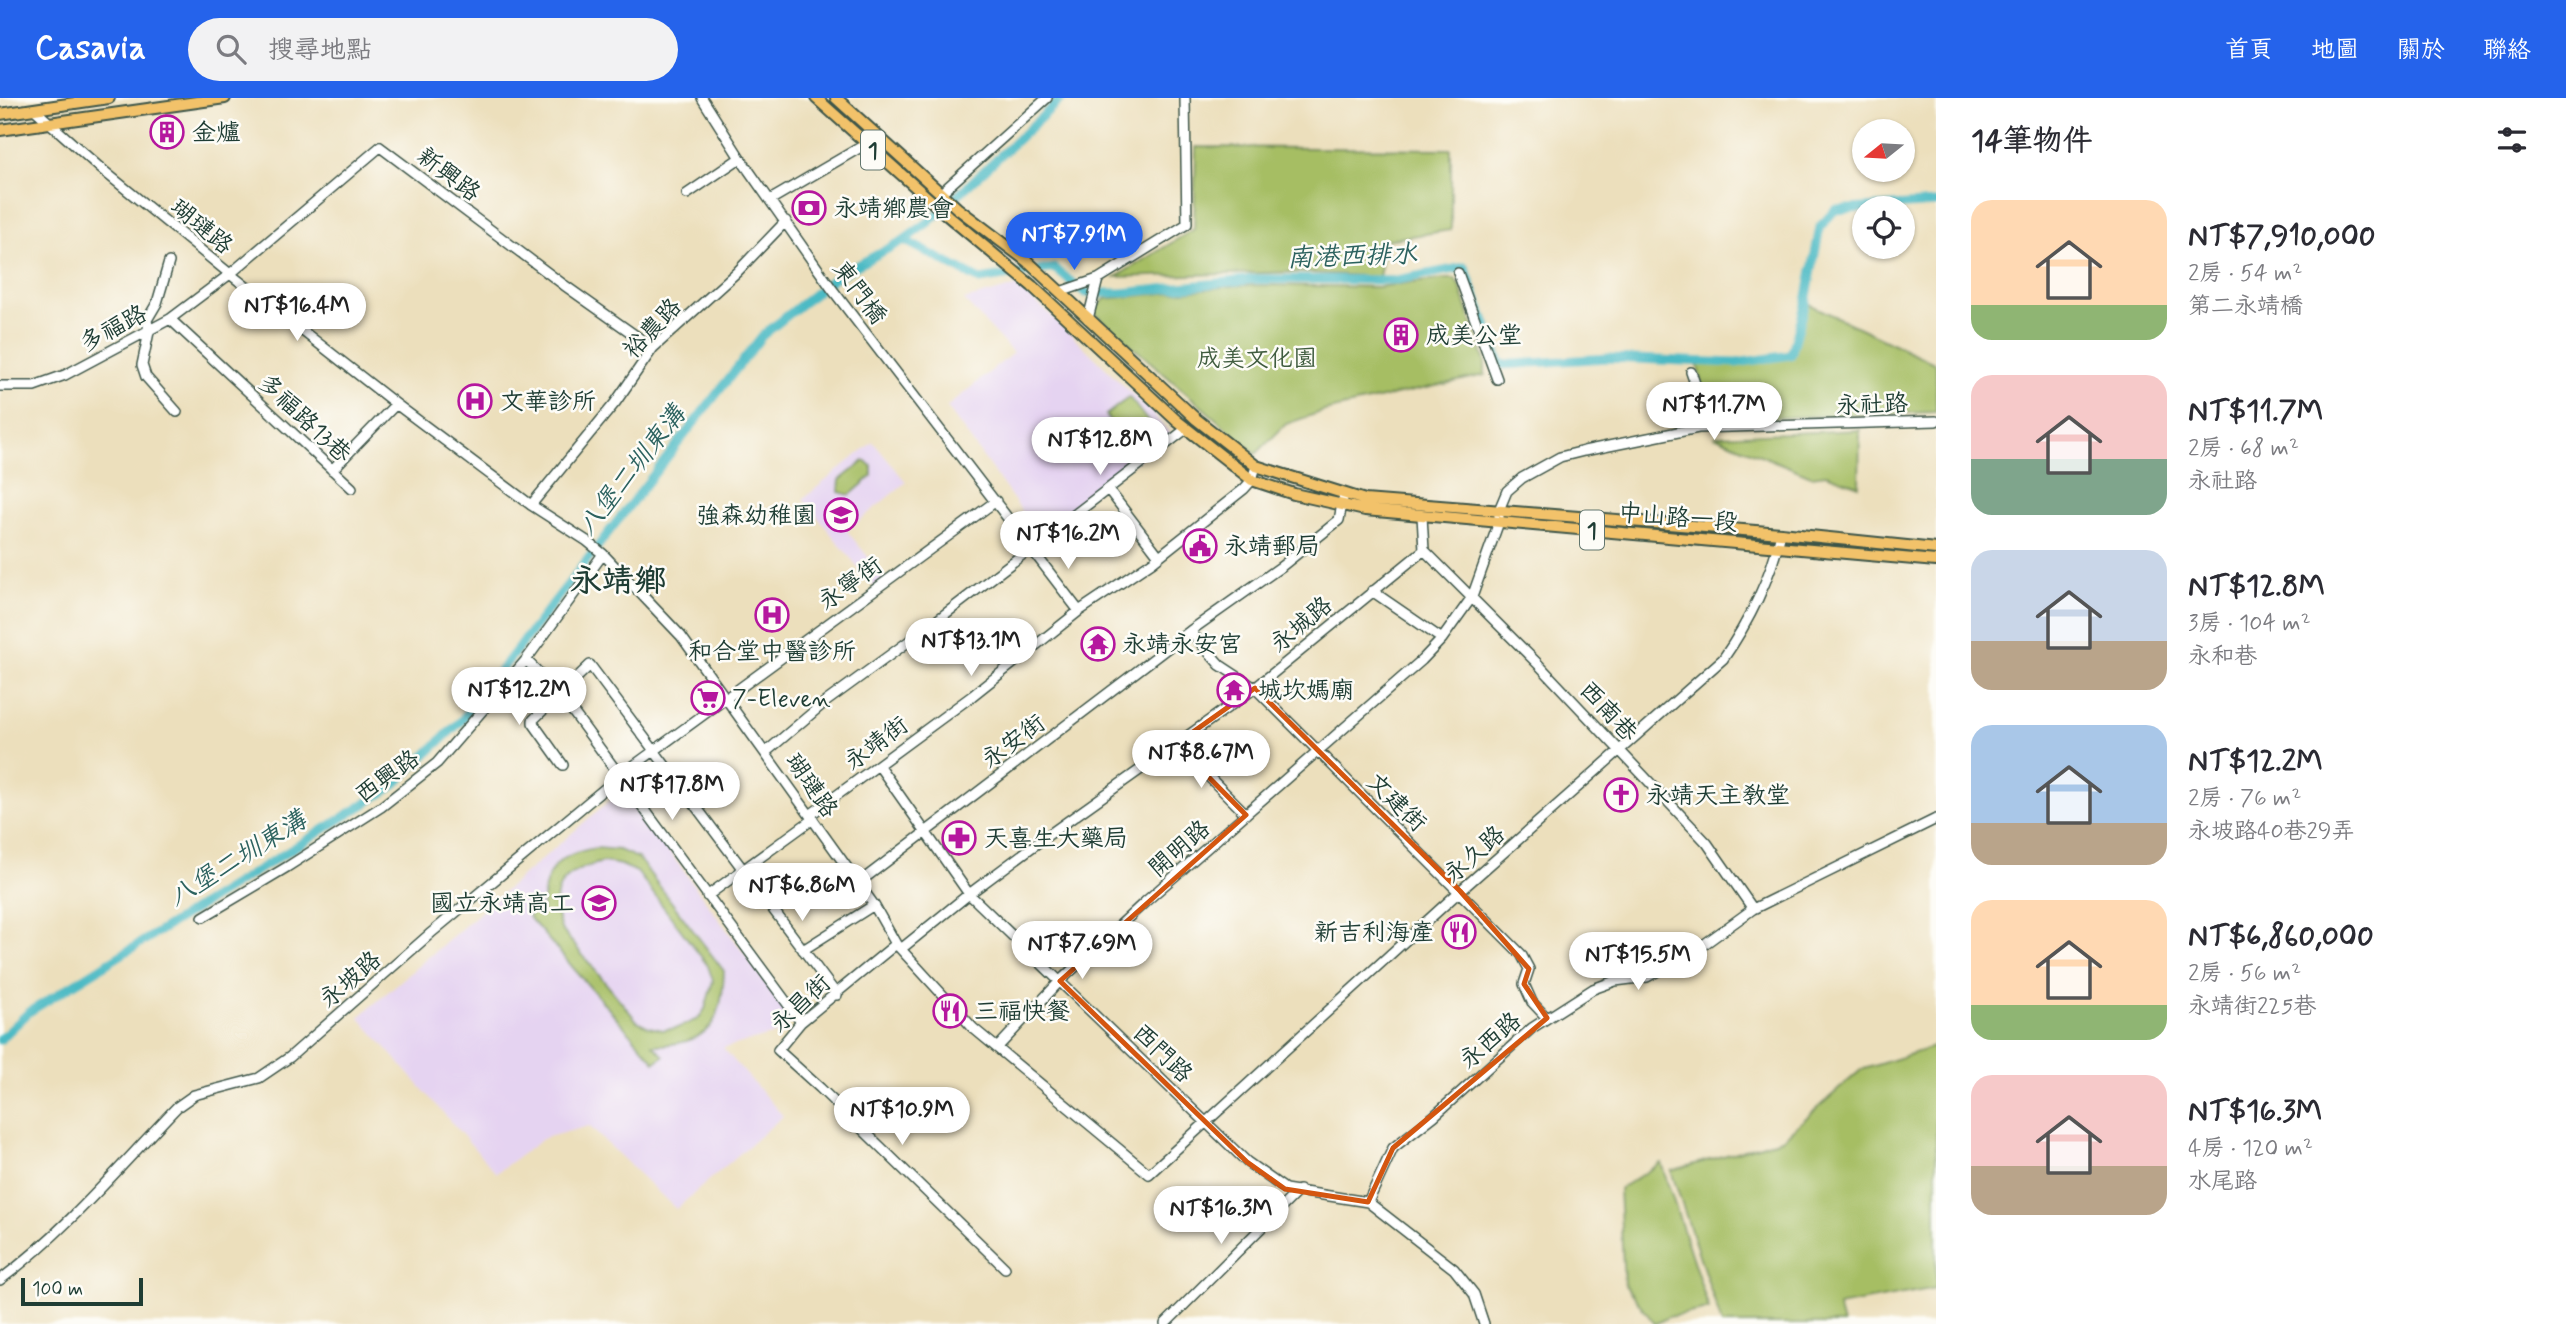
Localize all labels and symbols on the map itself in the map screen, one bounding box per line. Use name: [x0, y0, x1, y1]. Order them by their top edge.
building icon: 金爐: [148, 113, 186, 151]
place label: 金爐: [192, 118, 241, 149]
north arrow: [1852, 119, 1914, 182]
road number: 1: [861, 130, 885, 170]
street label: 新興路: [410, 141, 486, 209]
bank icon: 永靖鄉農會: [790, 189, 828, 227]
street label: 瑚璉路: [163, 192, 239, 262]
place label: 永靖鄉農會: [834, 194, 954, 225]
pin: NT$7.91M: [1002, 212, 1146, 272]
water label: 南港西排水: [1287, 238, 1419, 276]
street label: 東門橋: [825, 255, 893, 331]
pin: NT$16.4M: [225, 284, 369, 343]
street label: 裕農路: [617, 292, 689, 366]
street label: 多福路: [75, 299, 153, 360]
building icon: 成美公堂: [1382, 316, 1420, 354]
place label: 成美公堂: [1426, 321, 1522, 352]
park label: 成美文化園: [1197, 344, 1317, 375]
street label: 多福路13巷: [251, 368, 357, 470]
hospital icon: 文華診所: [456, 382, 494, 420]
pin: NT$11.7M: [1642, 382, 1786, 442]
place label: 文華診所: [500, 387, 596, 418]
street label: 永社路: [1836, 389, 1909, 422]
water label: 八堡二圳東溝: [571, 398, 695, 543]
pin: NT$12.8M: [1028, 418, 1172, 477]
school or university icon: 強森幼稚園: [822, 496, 860, 534]
street label: 中山路一段: [1617, 498, 1739, 539]
place label: 強森幼稚園: [696, 501, 816, 532]
road number: 1: [1580, 510, 1604, 550]
pin: NT$16.2M: [996, 512, 1140, 571]
public building icon: 永靖郵局: [1181, 527, 1219, 565]
place label: 永靖郵局: [1224, 532, 1320, 563]
street label: 永寧街: [813, 551, 889, 618]
district label: 永靖鄉: [570, 561, 666, 603]
street label: 永城路: [1264, 590, 1340, 660]
hospital icon: 和合堂中醫診所: [753, 596, 791, 634]
pin: NT$13.1M: [899, 618, 1043, 678]
temple icon: 永靖永安宮: [1079, 625, 1117, 663]
place label: 永靖永安宮: [1122, 630, 1242, 661]
place label: 和合堂中醫診所: [688, 637, 856, 668]
pin: NT$12.2M: [447, 668, 591, 727]
temple icon: 城坎媽廟: [1215, 671, 1253, 709]
street label: 西南巷: [1572, 675, 1644, 749]
place label: 城坎媽廟: [1258, 676, 1354, 707]
supermarket icon: 7-Eleven: [689, 679, 727, 717]
place label: 7-Eleven: [732, 684, 831, 715]
street label: 永安街: [976, 708, 1052, 776]
street label: 永靖街: [839, 710, 915, 778]
pin: NT$8.67M: [1129, 730, 1273, 790]
street label: 西興路: [350, 744, 426, 811]
street label: 瑚璉路: [777, 747, 844, 824]
pin: NT$17.8M: [600, 762, 744, 822]
street label: 文建街: [1359, 767, 1433, 839]
church icon: 永靖天主教堂: [1602, 776, 1640, 814]
place label: 永靖天主教堂: [1646, 781, 1790, 812]
water label: 八堡二圳東溝: [163, 803, 315, 915]
street label: 開明路: [1143, 814, 1217, 884]
pharmacy icon: 天喜生大藥局: [940, 819, 978, 857]
street label: 永久路: [1438, 820, 1512, 891]
place label: 天喜生大藥局: [984, 824, 1128, 855]
pin: NT$6.86M: [730, 864, 874, 923]
school or university icon: 國立永靖高工: [580, 884, 618, 922]
place label: 國立永靖高工: [430, 889, 574, 920]
restaurant icon: 新吉利海產: [1440, 913, 1478, 951]
place label: 新吉利海產: [1314, 918, 1434, 949]
pin: NT$7.69M: [1010, 922, 1154, 981]
pin: NT$15.5M: [1566, 932, 1710, 992]
street label: 永坡路: [314, 945, 388, 1015]
street label: 永昌街: [764, 968, 838, 1040]
restaurant icon: 三福快餐: [931, 992, 969, 1030]
place label: 三福快餐: [974, 997, 1070, 1028]
street label: 永西路: [1454, 1006, 1528, 1076]
street label: 西門路: [1125, 1018, 1199, 1090]
pin: NT$10.9M: [830, 1088, 974, 1147]
pin: NT$16.3M: [1149, 1186, 1293, 1246]
scale bar: [21, 1275, 144, 1307]

